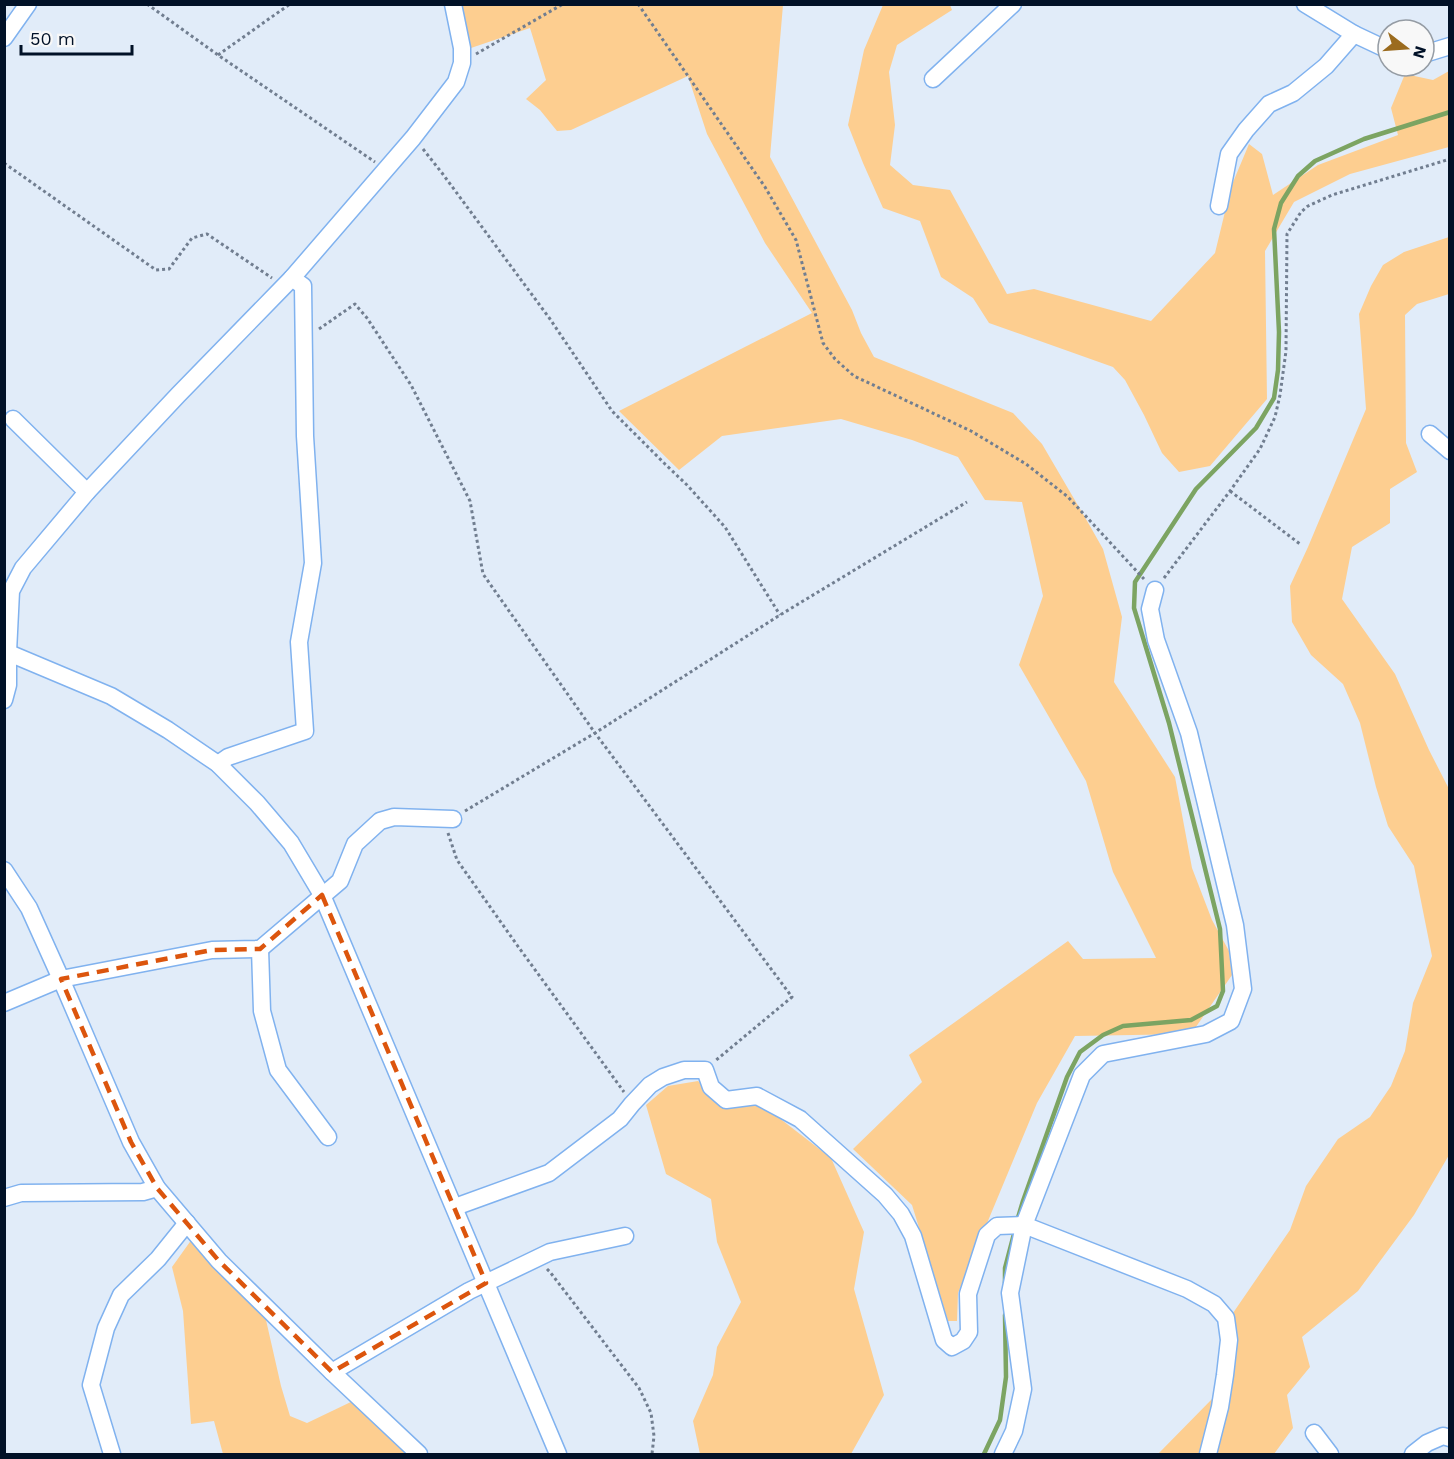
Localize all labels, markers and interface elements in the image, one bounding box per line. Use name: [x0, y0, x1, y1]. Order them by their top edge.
scale bar: [21, 18, 132, 56]
north arrow: [1376, 18, 1436, 78]
text: 50 m: [30, 28, 75, 49]
text: N: [1409, 44, 1431, 61]

